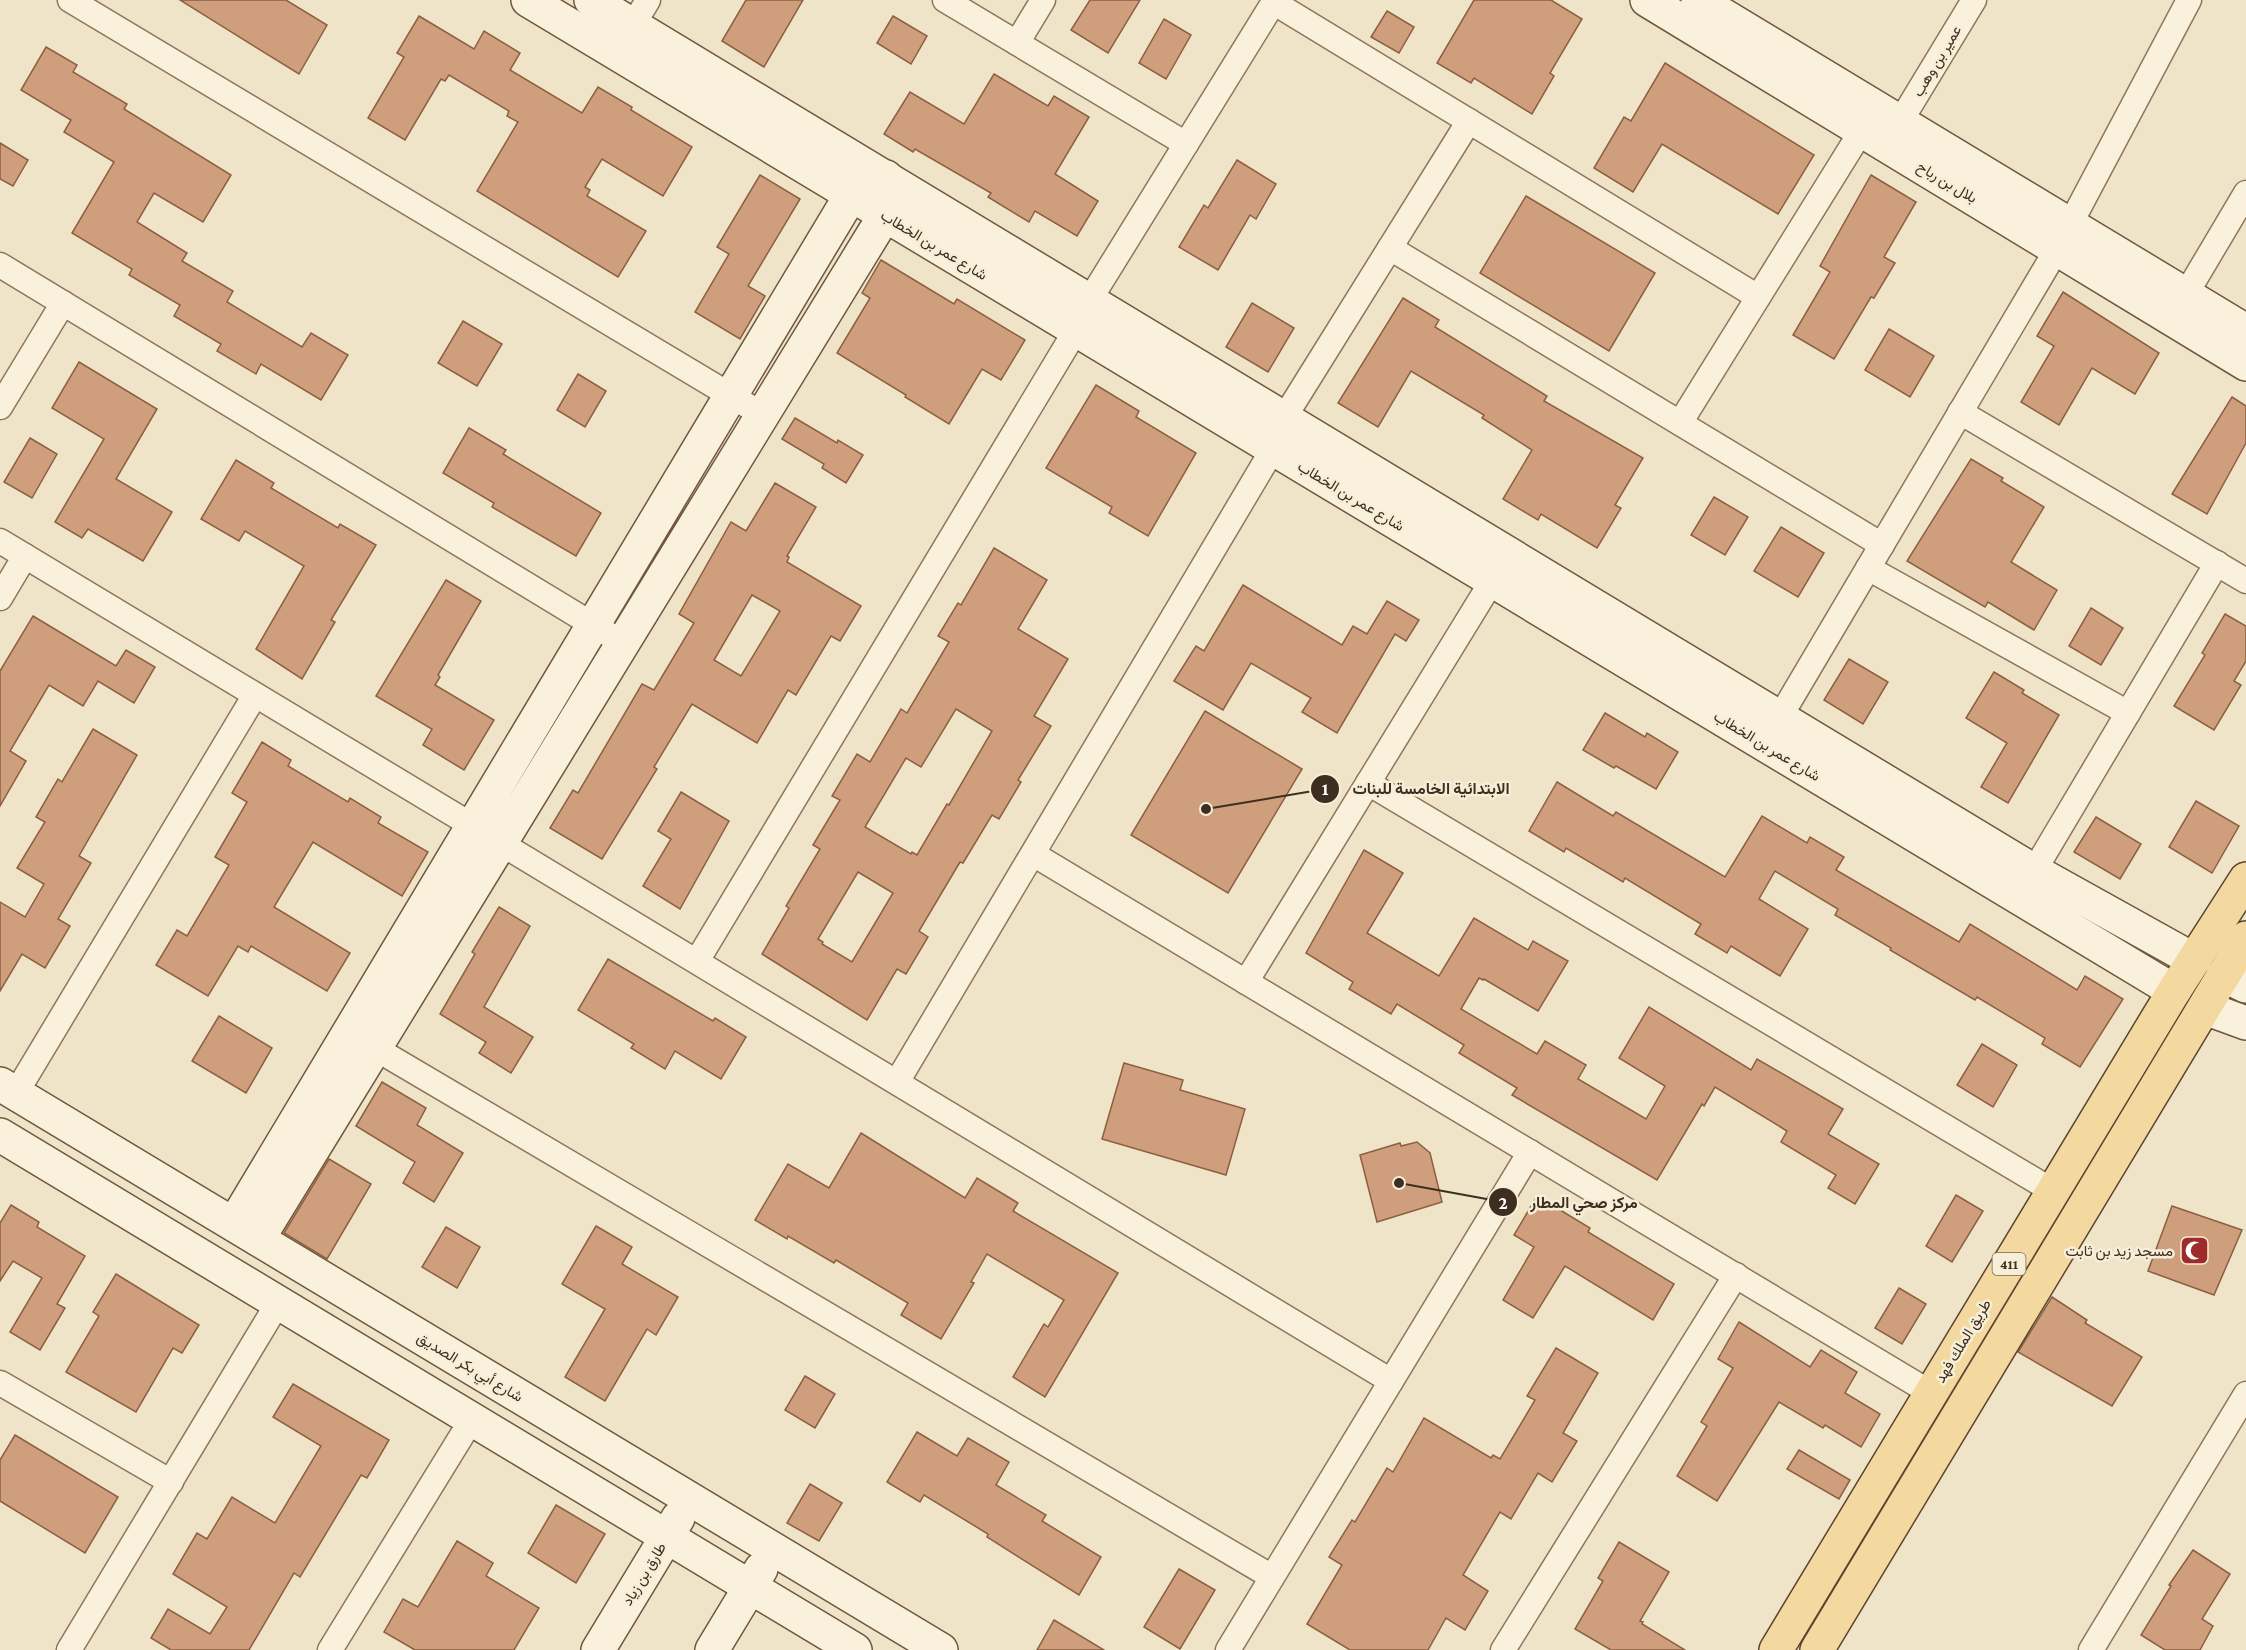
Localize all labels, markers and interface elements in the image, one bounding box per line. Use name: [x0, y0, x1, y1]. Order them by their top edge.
street label: عمير بن وهب: [1910, 22, 1966, 100]
street label: بلال بن رباح: [1913, 158, 1980, 209]
street label: شارع عمر بن الخطاب: [876, 207, 990, 286]
street label: شارع عمر بن الخطاب: [1293, 458, 1407, 537]
street label: شارع عمر بن الخطاب: [1709, 708, 1823, 787]
callout: الابتدائية الخامسة للبنات: [1310, 772, 1521, 806]
text: 1: [1322, 779, 1329, 799]
text: الابتدائية الخامسة للبنات: [1352, 780, 1510, 798]
callout: مركز صحي المطار: [1488, 1185, 1649, 1219]
text: 2: [1498, 1193, 1508, 1213]
text: مركز صحي المطار: [1529, 1194, 1638, 1216]
mosque icon: مسجد زيد بن ثابت: [2178, 1235, 2210, 1267]
place label: مسجد زيد بن ثابت: [2065, 1243, 2173, 1261]
road number: 411: [1992, 1253, 2026, 1275]
street label: طريق الملك فهد: [1932, 1296, 1996, 1387]
street label: شارع أبي بكر الصديق: [412, 1329, 526, 1409]
street label: طارق بن زياد: [619, 1539, 671, 1609]

